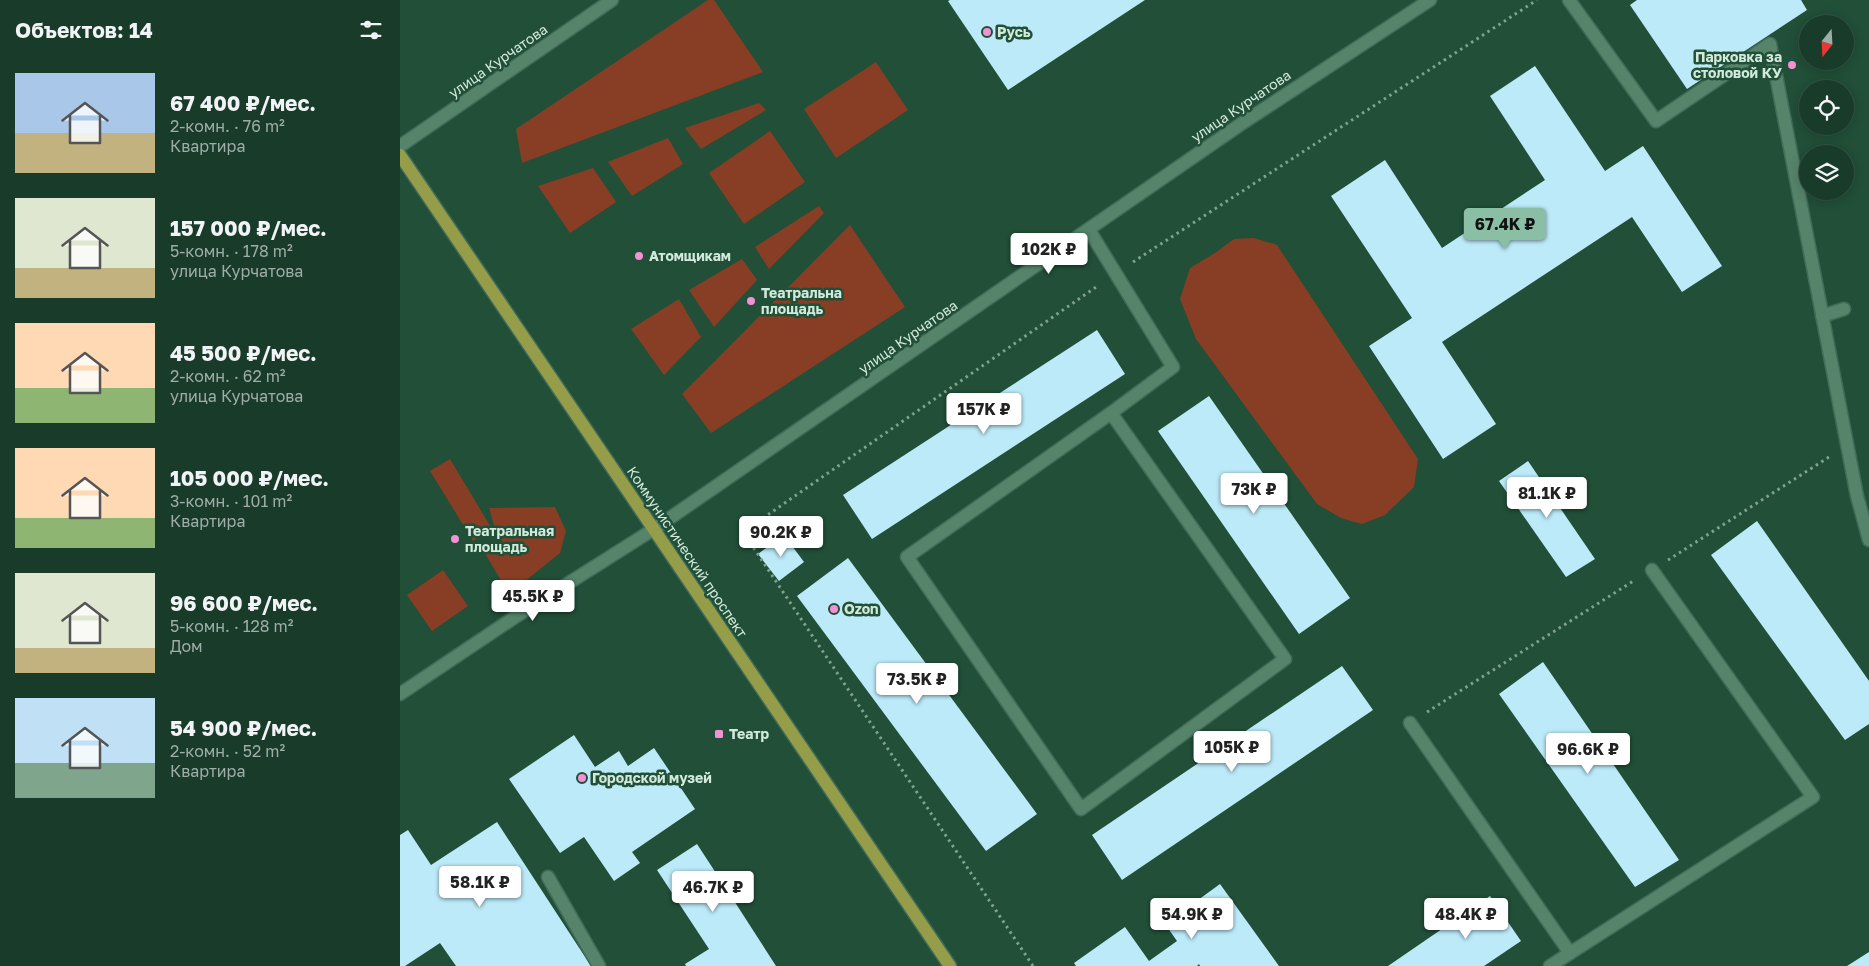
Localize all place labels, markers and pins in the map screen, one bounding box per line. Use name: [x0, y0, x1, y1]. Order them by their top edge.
place label: Русь: [997, 23, 1031, 40]
marker: Русь: [981, 26, 993, 38]
place label: Парковка за столовой КУ: [1693, 48, 1782, 81]
marker: Парковка за столовой КУ: [1786, 59, 1798, 71]
pin: 67.4K ₽: [1459, 208, 1551, 250]
pin: 102K ₽: [1008, 232, 1090, 275]
place label: Атомщикам: [649, 247, 731, 264]
marker: Атомщикам: [633, 250, 645, 262]
place label: Театральна площадь: [761, 284, 842, 317]
marker: Театральна площадь: [745, 295, 757, 307]
pin: 157K ₽: [943, 392, 1025, 435]
pin: 73K ₽: [1219, 472, 1289, 515]
pin: 81.1K ₽: [1501, 476, 1593, 519]
pin: 90.2K ₽: [735, 516, 827, 558]
place label: Театральная площадь: [465, 522, 554, 555]
marker: Театральная площадь: [449, 533, 461, 545]
pin: 45.5K ₽: [487, 580, 579, 622]
place label: Ozon: [844, 600, 879, 617]
marker: Ozon: [828, 603, 840, 615]
pin: 73.5K ₽: [871, 662, 963, 705]
place label: Театр: [729, 725, 769, 742]
marker: Театр: [713, 728, 725, 740]
pin: 105K ₽: [1191, 730, 1273, 773]
pin: 96.6K ₽: [1542, 732, 1634, 775]
place label: Городской музей: [592, 769, 712, 786]
marker: Городской музей: [576, 772, 588, 784]
pin: 58.1K ₽: [434, 866, 526, 908]
pin: 46.7K ₽: [667, 870, 759, 913]
pin: 54.9K ₽: [1146, 898, 1238, 940]
pin: 48.4K ₽: [1420, 898, 1512, 940]

